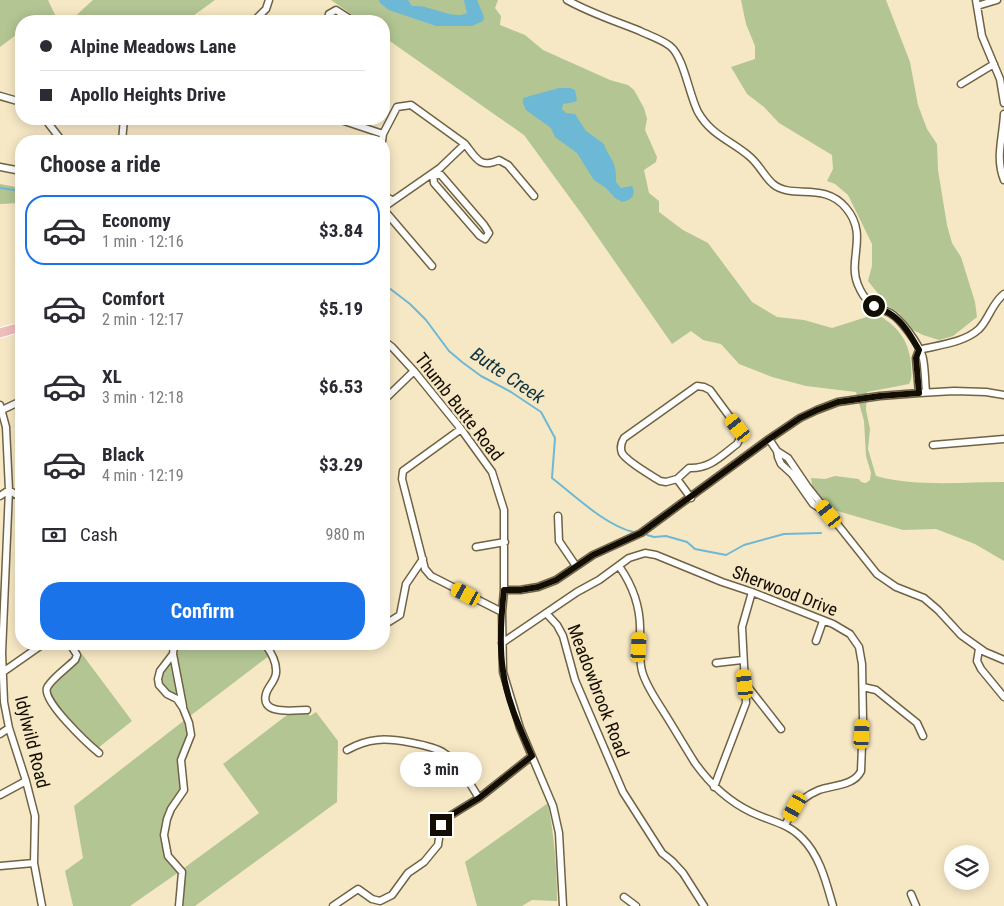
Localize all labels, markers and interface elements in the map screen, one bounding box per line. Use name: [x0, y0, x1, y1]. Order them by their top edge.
text: Alpine Meadows Lane: [70, 35, 236, 58]
text: Apollo Heights Drive: [70, 83, 226, 106]
text: Choose a ride: [40, 152, 161, 177]
icon: car: [42, 208, 87, 253]
text: Economy: [102, 209, 171, 232]
text: $3.84: [319, 219, 363, 242]
text: 1 min · 12:16: [102, 232, 184, 251]
icon: car: [42, 286, 87, 331]
text: Comfort: [102, 287, 165, 310]
route start: [863, 295, 885, 317]
text: $5.19: [319, 297, 363, 320]
text: 2 min · 12:17: [102, 310, 184, 329]
water label: Butte Creek: [466, 342, 550, 409]
street label: Thumb Butte Road: [411, 349, 508, 465]
icon: car: [42, 364, 87, 409]
text: XL: [102, 365, 122, 388]
text: $6.53: [319, 375, 363, 398]
text: 3 min · 12:18: [102, 388, 184, 407]
car: [722, 412, 753, 444]
icon: car: [42, 442, 87, 487]
text: Black: [102, 443, 144, 466]
text: $3.29: [319, 453, 363, 476]
text: 4 min · 12:19: [102, 466, 184, 485]
car: [813, 498, 844, 530]
icon: cash: [40, 521, 68, 549]
text: Cash: [80, 523, 118, 546]
text: 980 m: [326, 525, 365, 544]
street label: Sherwood Drive: [730, 561, 841, 620]
car: [449, 580, 482, 608]
button: Confirm: [40, 582, 365, 640]
street label: Meadowbrook Road: [563, 621, 634, 760]
car: [630, 632, 647, 662]
car: [735, 668, 754, 700]
street label: Idylwild Road: [11, 694, 54, 790]
car: [853, 719, 870, 749]
callout: 3 min: [400, 752, 482, 788]
text: 3 min: [423, 760, 459, 779]
car: [781, 790, 808, 824]
route end: [430, 814, 452, 836]
map controls: [944, 845, 989, 890]
button: layers: [944, 845, 989, 890]

